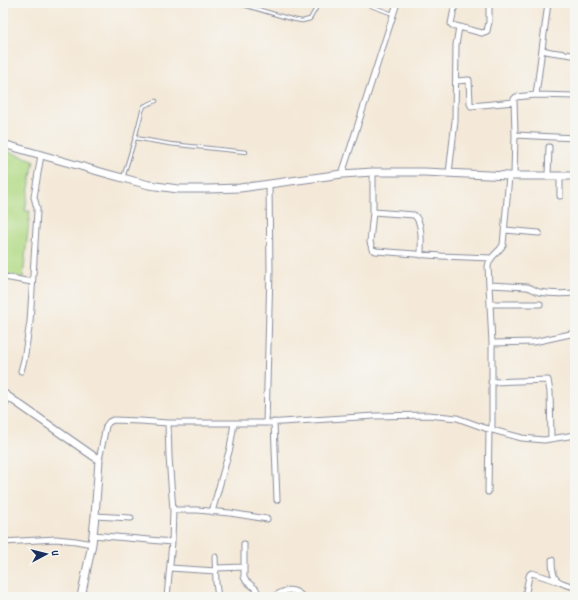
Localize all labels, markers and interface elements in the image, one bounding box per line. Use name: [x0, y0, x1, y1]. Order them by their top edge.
north arrow: [26, 534, 66, 574]
text: U: [46, 549, 62, 557]

